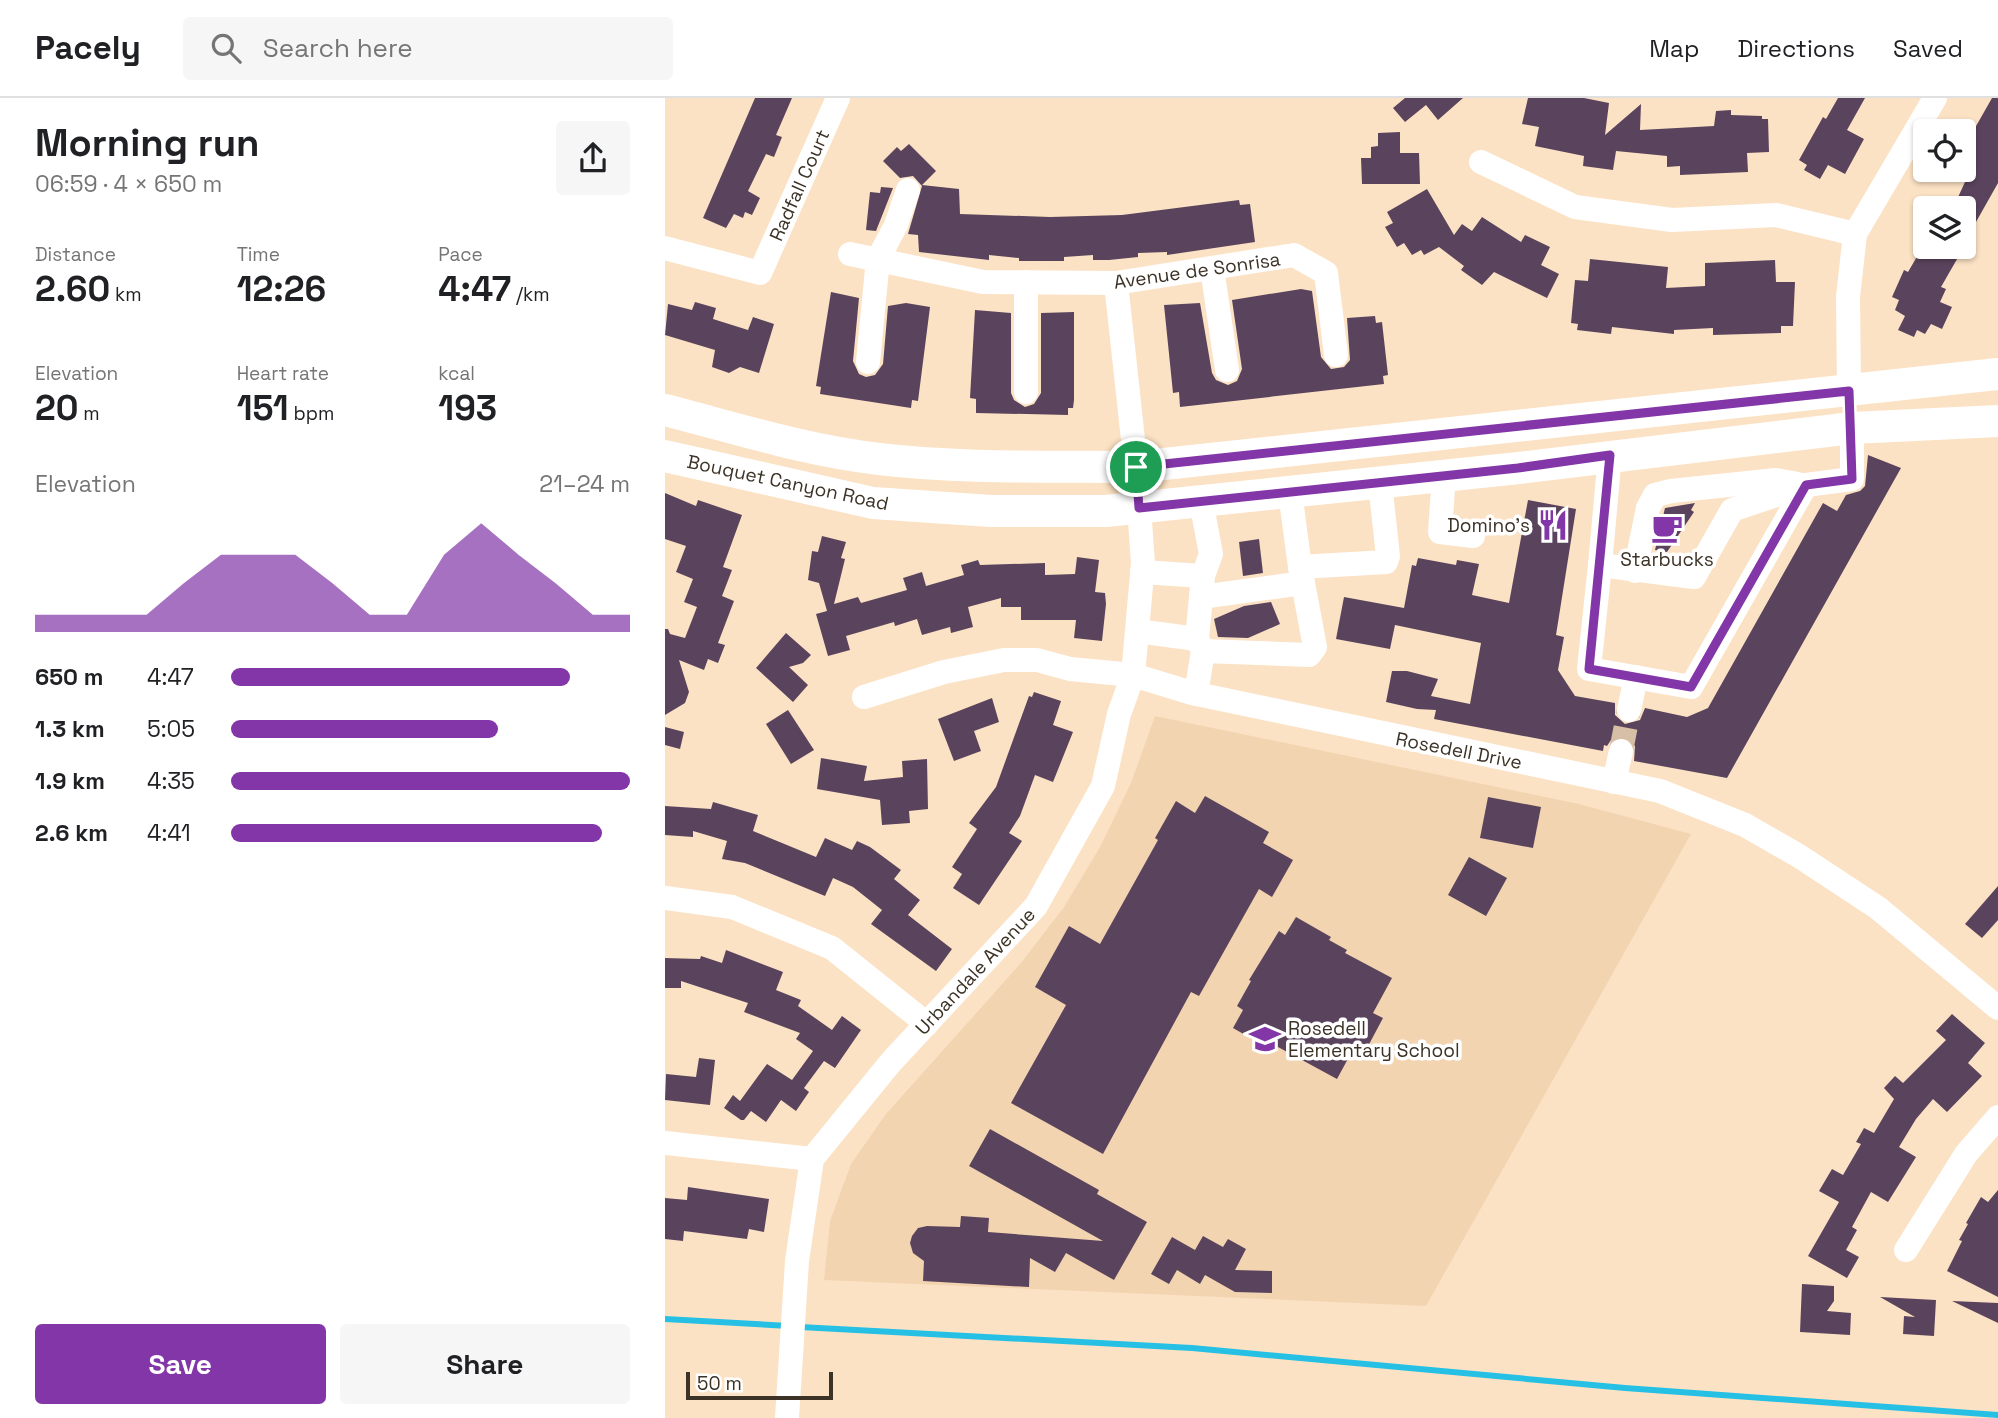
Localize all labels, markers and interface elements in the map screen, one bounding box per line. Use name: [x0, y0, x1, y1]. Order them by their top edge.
search box: [183, 17, 673, 80]
text: Pacely: [35, 27, 141, 69]
icon: search: [207, 29, 245, 67]
text: Search here: [263, 31, 413, 65]
text: Map: [1649, 33, 1699, 64]
text: Directions: [1737, 33, 1855, 64]
text: Saved: [1893, 33, 1963, 64]
text: Morning run: [35, 119, 260, 167]
map controls: [1913, 119, 1976, 259]
button: locate: [1913, 119, 1976, 182]
button: share: [556, 121, 630, 195]
street label: Radfall Court: [764, 125, 835, 245]
text: 06:59 · 4 × 650 m: [35, 169, 222, 199]
button: layers: [1913, 196, 1976, 259]
text: Distance: [35, 242, 116, 267]
text: Time: [237, 242, 280, 267]
text: Pace: [438, 242, 483, 267]
street label: Avenue de Sonrisa: [1112, 246, 1282, 295]
text: 2.60: [35, 267, 110, 311]
text: 12:26: [237, 267, 326, 311]
text: 4:47: [438, 267, 511, 311]
text: km: [110, 282, 142, 307]
text: /km: [511, 282, 550, 307]
text: Elevation: [35, 361, 118, 386]
text: Heart rate: [237, 361, 329, 386]
text: kcal: [438, 361, 475, 386]
text: 20: [35, 386, 78, 430]
text: 151: [237, 386, 289, 430]
text: 193: [438, 386, 497, 430]
text: m: [78, 401, 100, 426]
text: bpm: [289, 401, 334, 426]
pin: [1106, 437, 1166, 497]
icon: arrive: [1117, 448, 1155, 486]
street label: Bouquet Canyon Road: [685, 449, 891, 516]
text: Elevation: [35, 469, 136, 499]
text: 21–24 m: [539, 469, 630, 499]
restaurant icon: Domino's: [1536, 508, 1570, 542]
cafe icon: Starbucks: [1650, 511, 1684, 545]
place label: Domino's: [1447, 513, 1530, 538]
place label: Starbucks: [1620, 547, 1714, 572]
text: 650 m: [35, 662, 103, 692]
text: 4:47: [147, 662, 194, 692]
text: 1.3 km: [35, 714, 105, 744]
text: 5:05: [147, 714, 195, 744]
street label: Rosedell Drive: [1394, 726, 1524, 775]
text: 1.9 km: [35, 766, 105, 796]
text: 4:35: [147, 766, 195, 796]
text: 2.6 km: [35, 818, 108, 848]
text: 4:41: [147, 818, 191, 848]
street label: Urbandale Avenue: [910, 902, 1041, 1040]
place label: Rosedell Elementary School: [1288, 1016, 1460, 1063]
school or university icon: Rosedell Elementary School: [1248, 1022, 1282, 1056]
button: Save: [35, 1324, 326, 1404]
button: Share: [340, 1324, 630, 1404]
scale bar: [686, 1369, 833, 1401]
text: 50 m: [697, 1371, 742, 1396]

